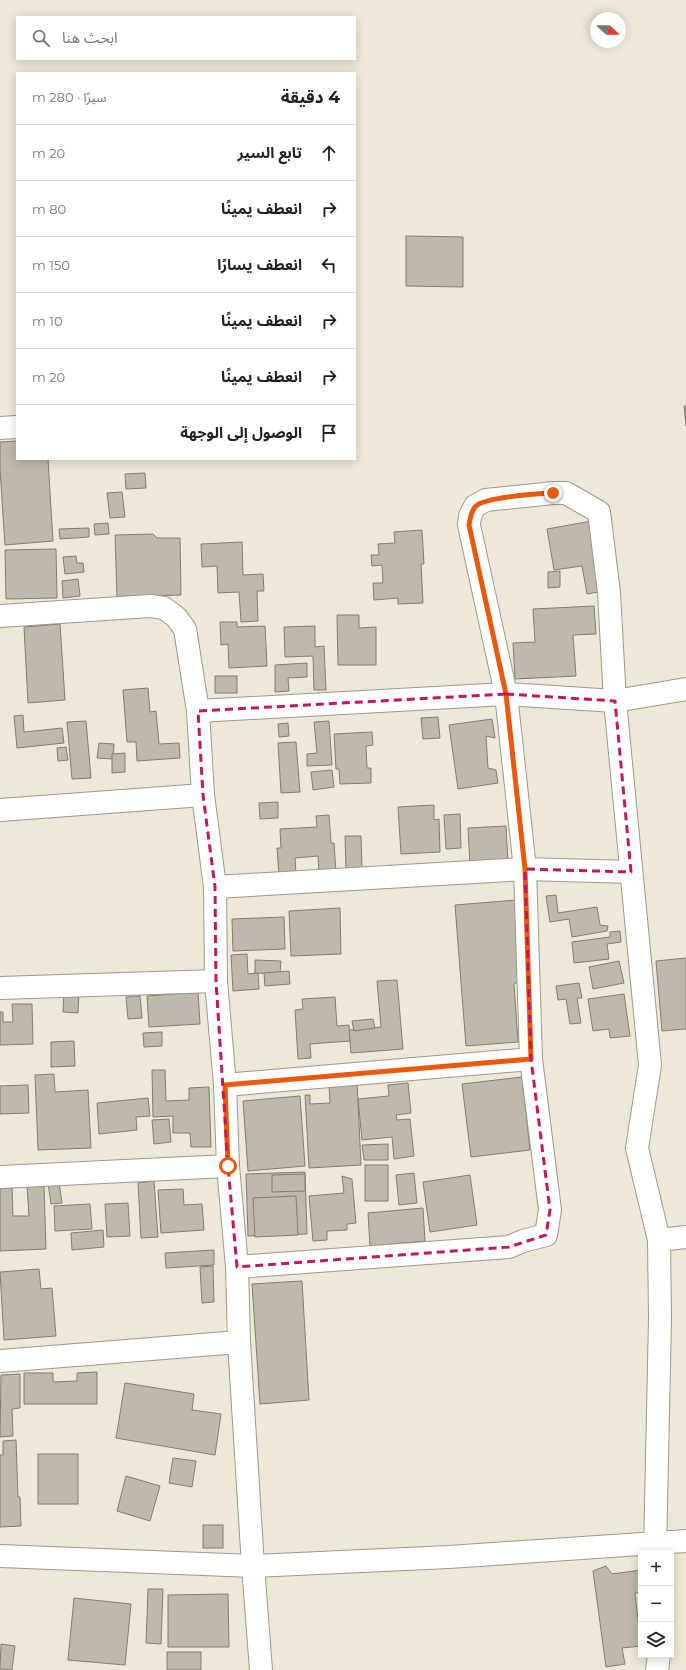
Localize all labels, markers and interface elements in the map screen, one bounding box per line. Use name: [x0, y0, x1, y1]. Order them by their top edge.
north arrow: [590, 12, 626, 48]
search box: [16, 16, 356, 60]
icon: search: [30, 27, 52, 49]
text: ابحث هنا: [62, 28, 118, 47]
text: 4 دقيقة: [281, 87, 340, 107]
text: سيرًا · 280 m: [32, 89, 107, 105]
icon: ahead: [318, 142, 340, 164]
text: تابع السير: [238, 143, 302, 162]
text: 20 m: [32, 145, 65, 161]
icon: right: [318, 198, 340, 220]
text: انعطف يمينًا: [221, 199, 302, 218]
text: 80 m: [32, 201, 66, 217]
icon: left: [318, 254, 340, 276]
text: انعطف يسارًا: [217, 255, 302, 274]
text: 150 m: [32, 257, 70, 273]
icon: right: [318, 310, 340, 332]
text: انعطف يمينًا: [221, 311, 302, 330]
text: 10 m: [32, 313, 63, 329]
icon: right: [318, 366, 340, 388]
text: انعطف يمينًا: [221, 367, 302, 386]
text: 20 m: [32, 369, 65, 385]
icon: arrive: [318, 422, 340, 444]
text: الوصول إلى الوجهة: [180, 423, 302, 442]
route end: [544, 484, 562, 502]
route start: [219, 1157, 237, 1175]
map controls: [638, 1550, 674, 1658]
button: +: [638, 1550, 674, 1586]
button: −: [638, 1586, 674, 1622]
button: layers: [638, 1622, 674, 1658]

